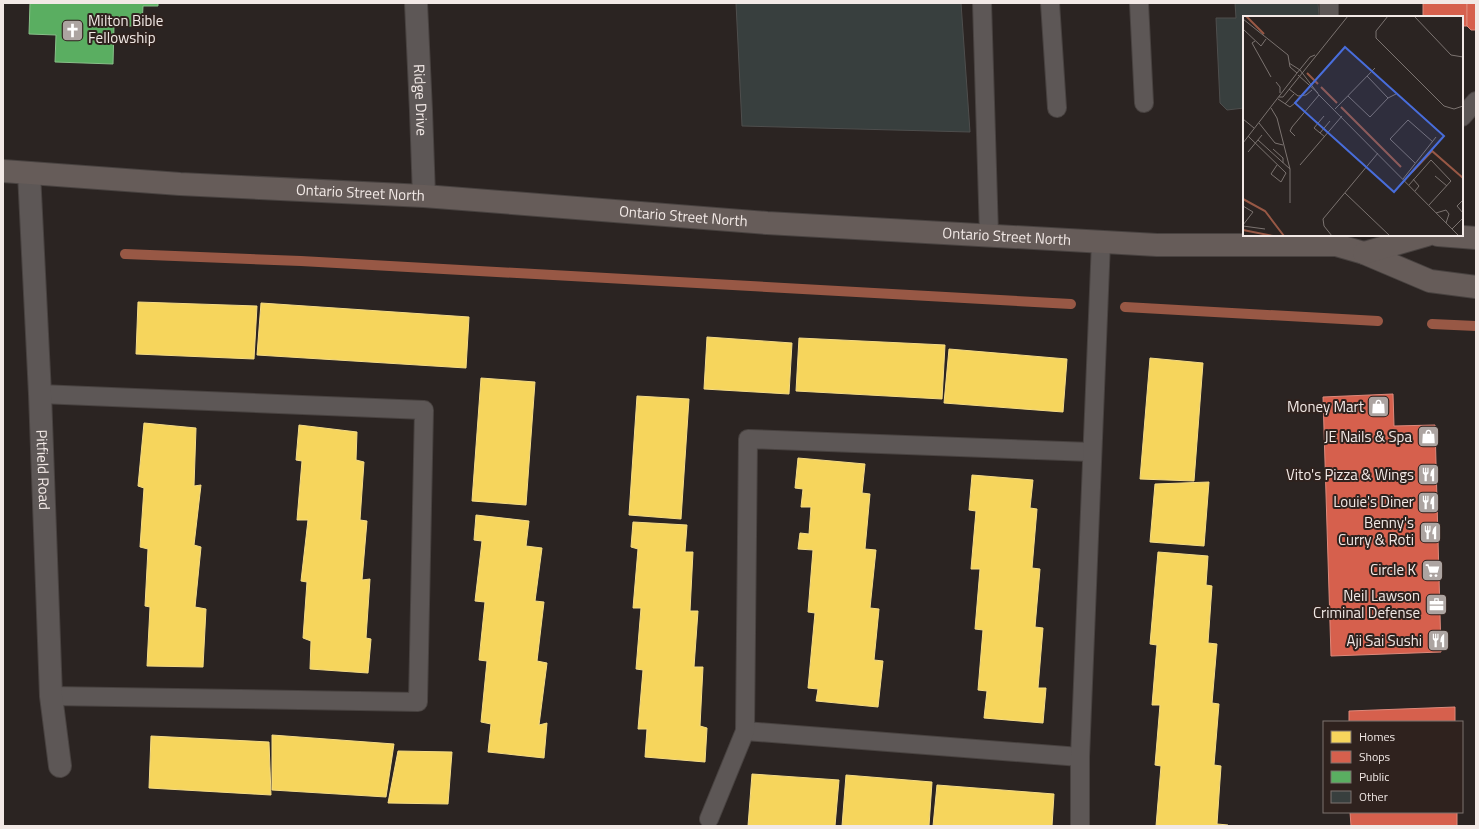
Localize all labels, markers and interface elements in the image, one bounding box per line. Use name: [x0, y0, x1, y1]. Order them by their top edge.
place label: Milton Bible Fellowship: [88, 9, 163, 49]
inset map: [1243, 16, 1463, 236]
church icon: Milton Bible Fellowship: [59, 17, 85, 43]
street label: Ridge Drive: [408, 63, 434, 136]
street label: Ontario Street North: [295, 178, 425, 207]
street label: Ontario Street North: [618, 199, 749, 232]
street label: Ontario Street North: [942, 221, 1072, 251]
shop icon: Money Mart: [1366, 394, 1392, 420]
place label: Money Mart: [1287, 395, 1365, 418]
shop icon: JE Nails & Spa: [1415, 424, 1441, 450]
place label: JE Nails & Spa: [1324, 425, 1412, 448]
street label: Pitfield Road: [30, 429, 56, 510]
restaurant icon: Vito's Pizza & Wings: [1416, 462, 1442, 488]
place label: Vito's Pizza & Wings: [1286, 463, 1414, 486]
restaurant icon: Louie's Diner: [1416, 489, 1442, 515]
place label: Louie's Diner: [1333, 490, 1414, 513]
place label: Benny's Curry & Roti: [1338, 511, 1414, 551]
restaurant icon: Benny's Curry & Roti: [1417, 519, 1443, 545]
supermarket icon: Circle K: [1419, 557, 1445, 583]
place label: Circle K: [1370, 558, 1416, 581]
place label: Neil Lawson Criminal Defense: [1313, 584, 1420, 624]
office icon: Neil Lawson Criminal Defense: [1423, 592, 1449, 618]
restaurant icon: Aji Sai Sushi: [1425, 628, 1451, 654]
place label: Aji Sai Sushi: [1347, 629, 1422, 652]
legend: [1323, 721, 1463, 813]
text: Homes: [1359, 727, 1395, 746]
text: Shops: [1359, 747, 1391, 766]
text: Public: [1359, 767, 1389, 786]
text: Other: [1359, 787, 1388, 806]

